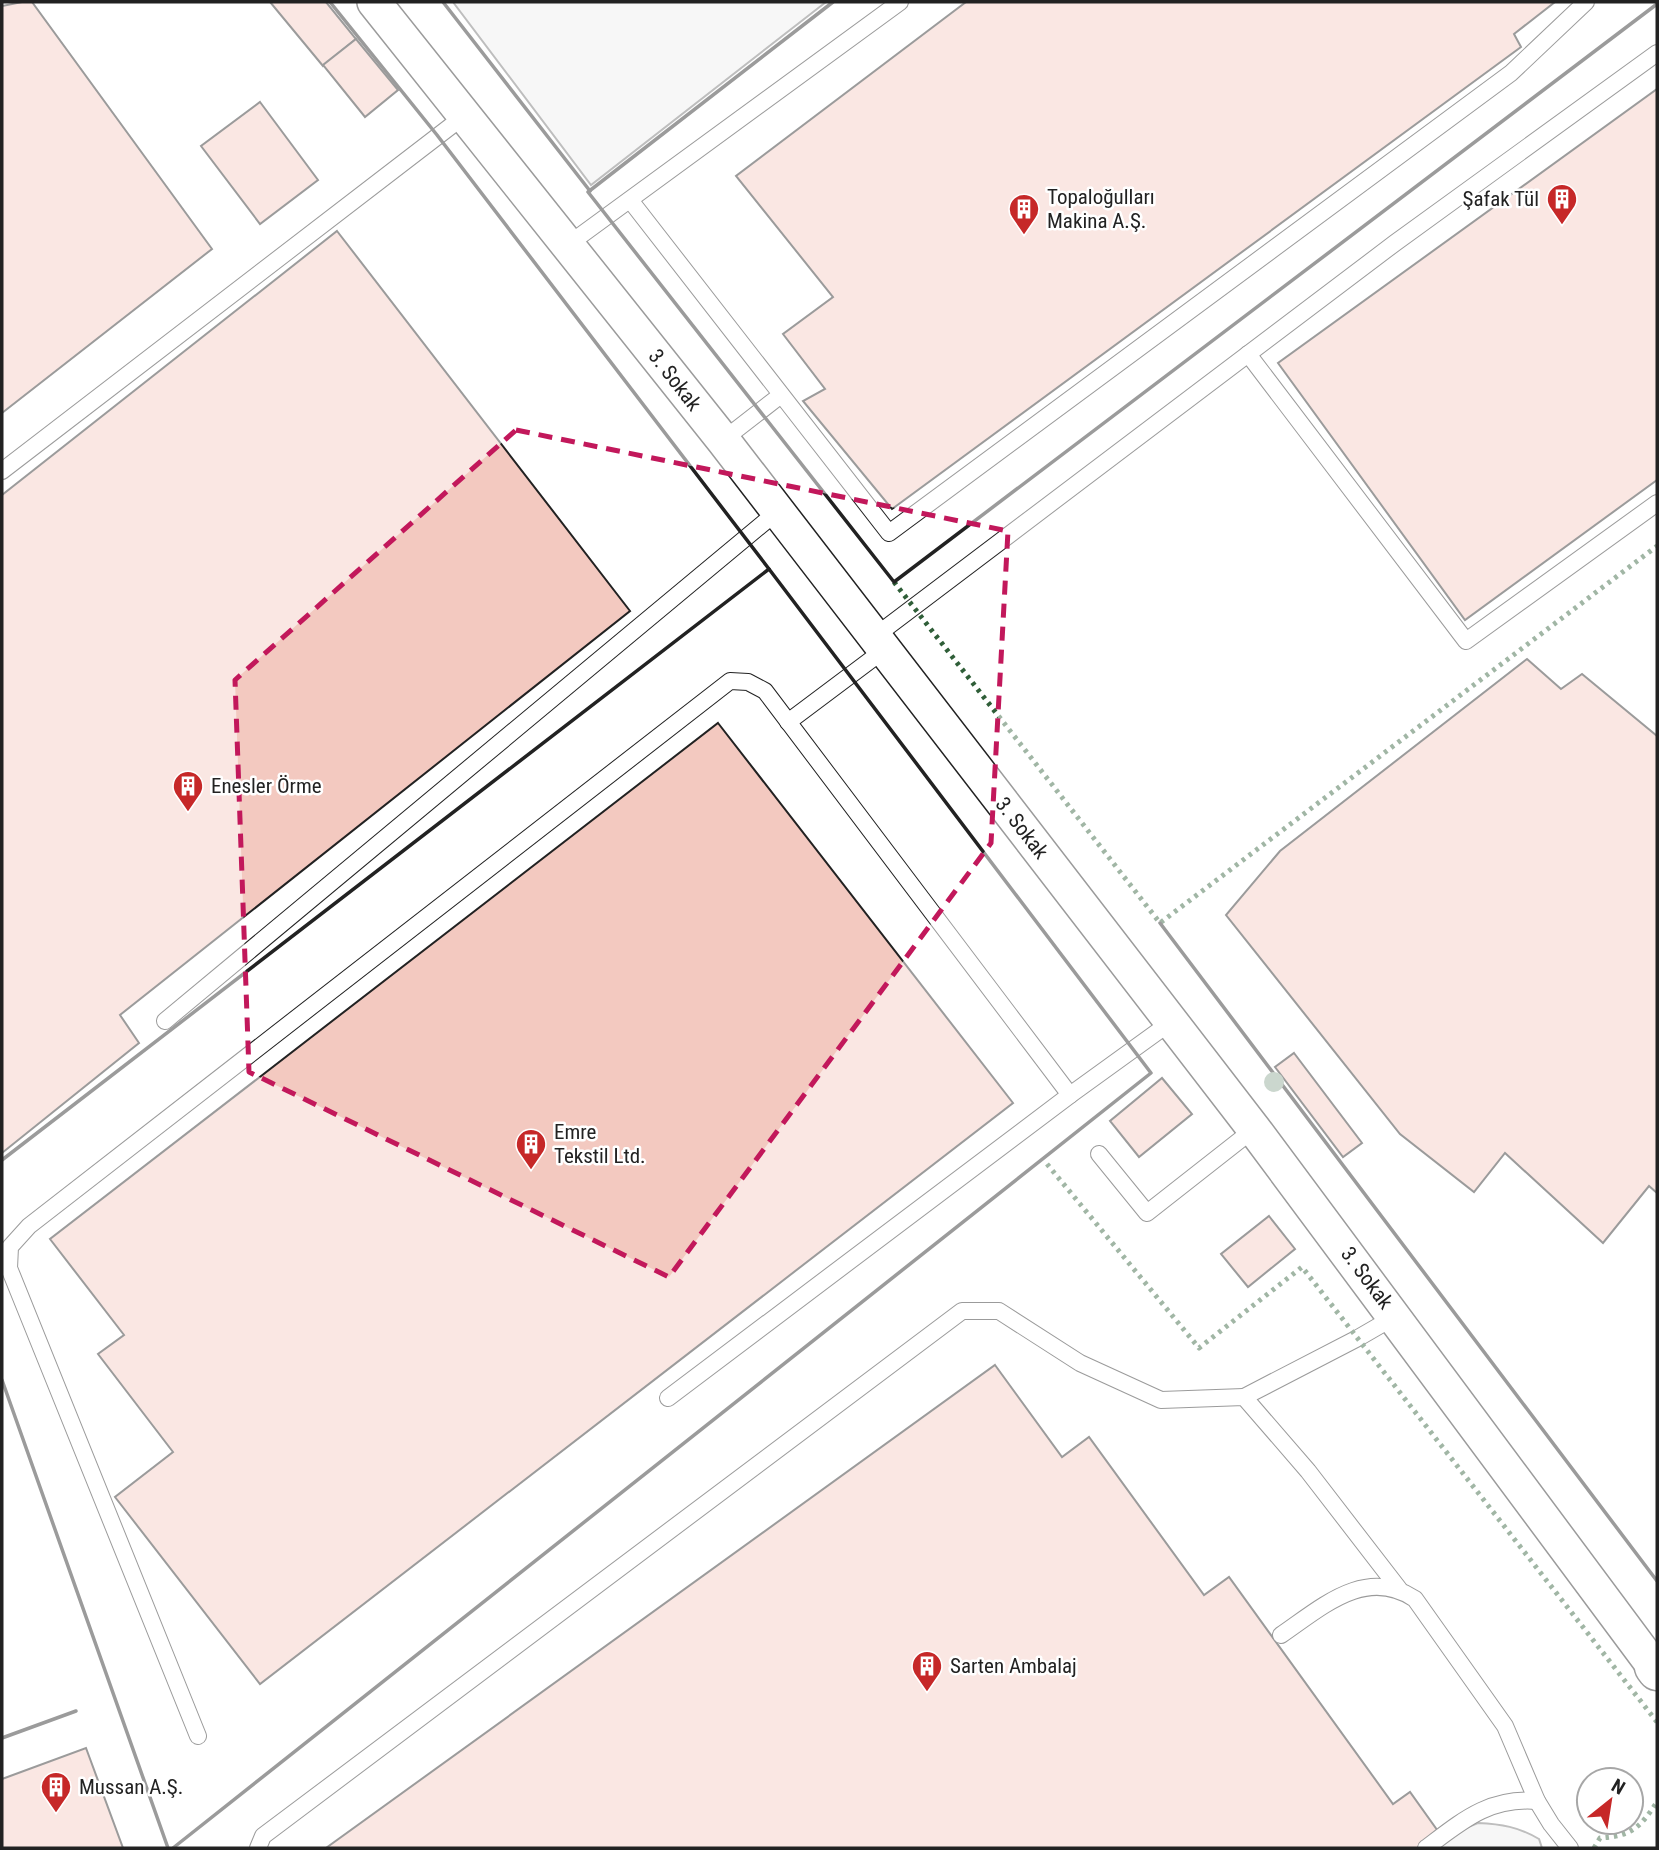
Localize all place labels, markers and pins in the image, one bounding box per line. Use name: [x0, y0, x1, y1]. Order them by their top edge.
building icon: Şafak Tül: [1545, 182, 1579, 226]
place label: Topaloğulları Makina A.Ş.: [1047, 185, 1155, 233]
place label: Şafak Tül: [1463, 187, 1539, 211]
building icon: Topaloğulları Makina A.Ş.: [1007, 192, 1041, 236]
building icon: Enesler Örme: [171, 769, 205, 813]
place label: Enesler Örme: [211, 774, 322, 798]
place label: Emre Tekstil Ltd.: [554, 1120, 646, 1168]
building icon: Emre Tekstil Ltd.: [514, 1127, 548, 1171]
building icon: Sarten Ambalaj: [910, 1649, 944, 1693]
place label: Sarten Ambalaj: [950, 1654, 1077, 1678]
building icon: Mussan A.Ş.: [39, 1770, 73, 1814]
place label: Mussan A.Ş.: [79, 1775, 183, 1799]

